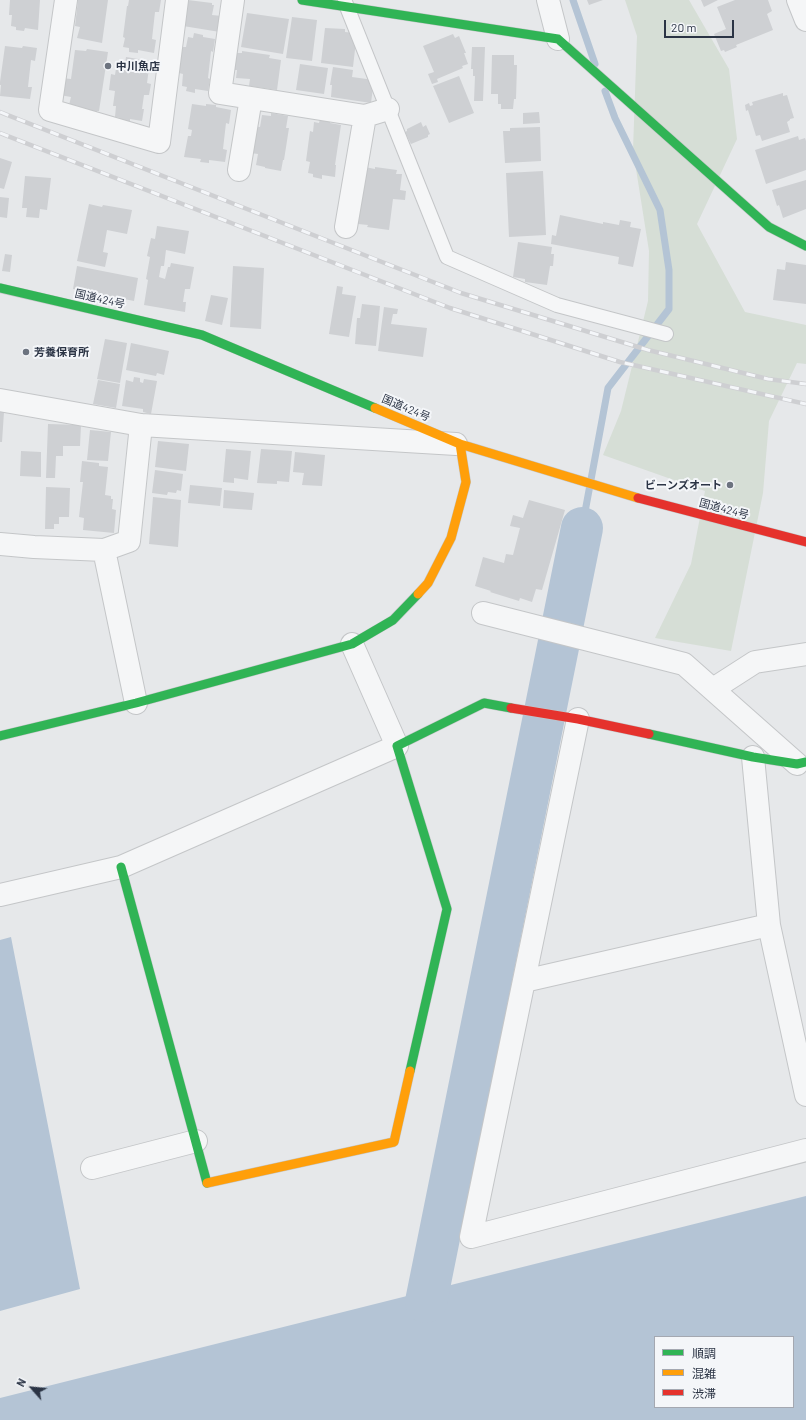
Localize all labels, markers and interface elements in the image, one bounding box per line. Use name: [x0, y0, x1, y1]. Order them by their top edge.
scale bar: [666, 12, 736, 38]
text: 20 m: [671, 20, 697, 34]
place label: 中川魚店: [116, 59, 160, 73]
marker: 中川魚店: [103, 61, 113, 71]
street label: 国道424号: [74, 287, 126, 311]
place label: 芳養保育所: [34, 345, 89, 359]
marker: 芳養保育所: [21, 347, 31, 357]
street label: 国道424号: [380, 392, 432, 424]
place label: ビーンズオート: [645, 478, 722, 492]
marker: ビーンズオート: [725, 480, 735, 490]
street label: 国道424号: [698, 496, 750, 522]
legend: [654, 1336, 794, 1408]
text: 順調: [692, 1346, 716, 1360]
text: 混雑: [692, 1366, 716, 1380]
north arrow: [12, 1368, 52, 1408]
text: N: [13, 1376, 28, 1389]
text: 渋滞: [692, 1386, 716, 1400]

